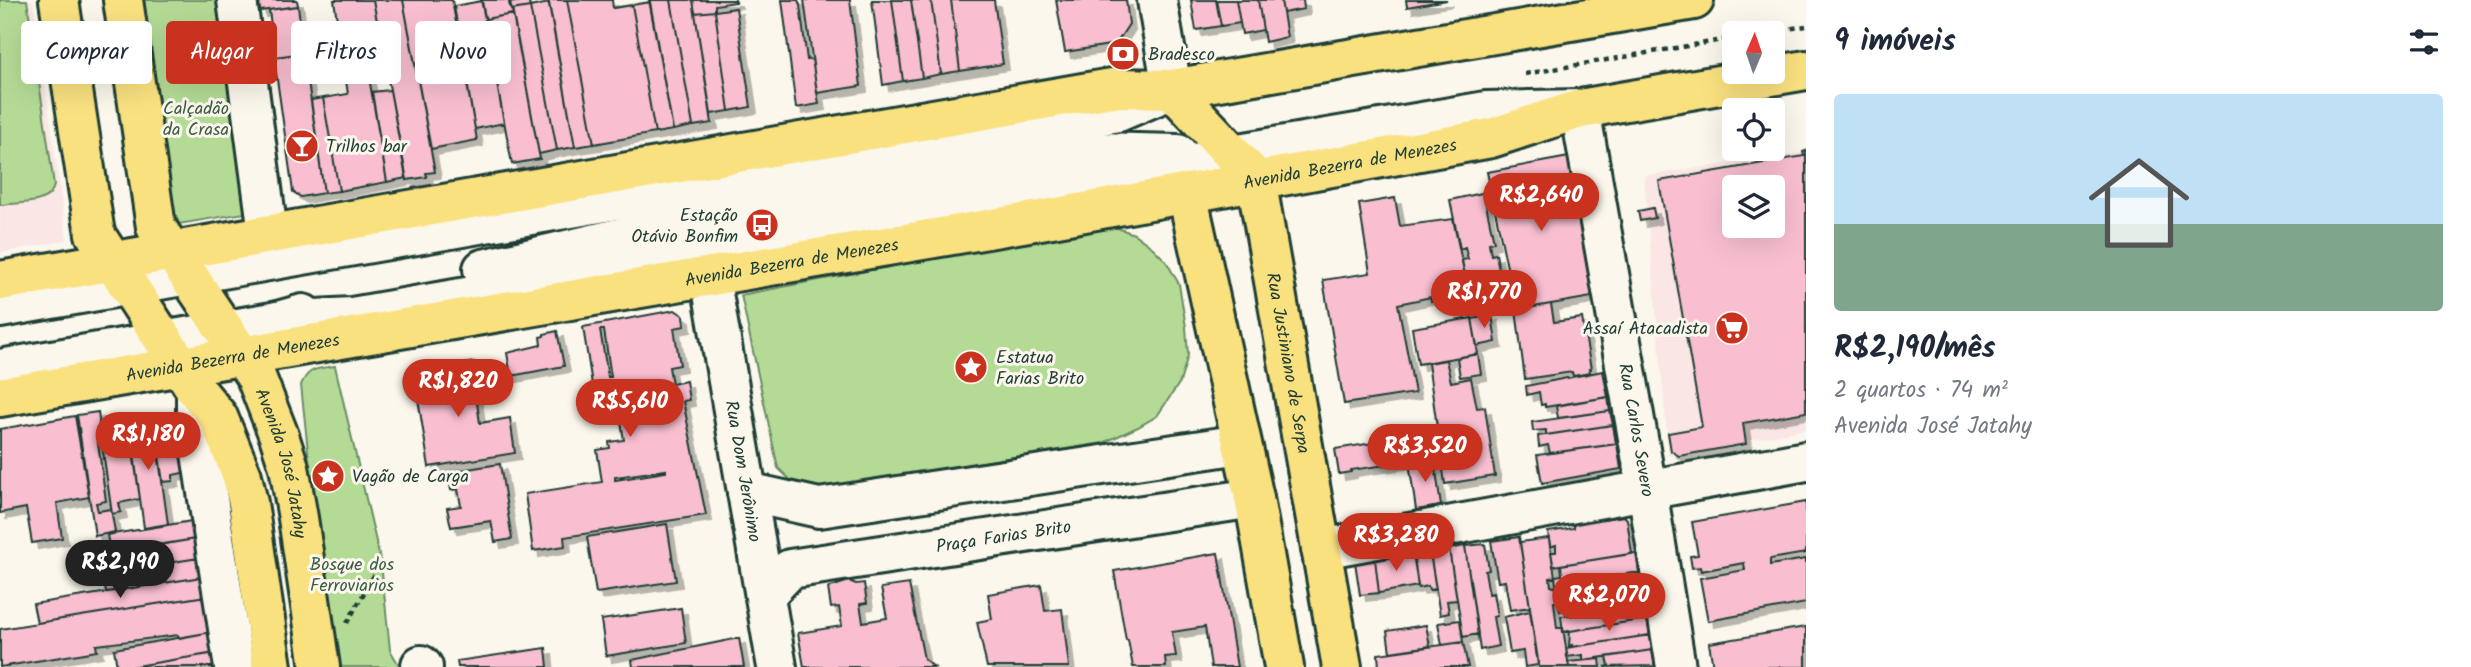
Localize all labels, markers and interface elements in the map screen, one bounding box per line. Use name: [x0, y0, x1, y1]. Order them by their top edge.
text: 9 imóveis: [1834, 18, 1956, 66]
chip: Comprar: [21, 21, 152, 84]
chip: Alugar: [166, 21, 277, 84]
chip: Filtros: [291, 21, 401, 84]
chip: Novo: [415, 21, 511, 84]
north arrow: [1722, 21, 1785, 84]
map controls: [1722, 21, 1785, 238]
icon: filters: [2405, 23, 2443, 61]
bank icon: Bradesco: [1104, 35, 1142, 73]
place label: Bradesco: [1148, 41, 1215, 70]
park label: Calçadão da Crasa: [163, 95, 229, 145]
button: locate: [1722, 98, 1785, 161]
bar icon: Trilhos bar: [283, 127, 321, 165]
street label: Avenida Bezerra de Menezes: [1241, 131, 1460, 199]
place label: Trilhos bar: [326, 133, 408, 162]
icon: home: [2076, 140, 2202, 266]
pin: R$2,640: [1476, 174, 1606, 233]
button: layers: [1722, 175, 1785, 238]
text: R$2,640: [1499, 178, 1583, 214]
place label: Estação Otávio Bonfim: [631, 202, 738, 252]
bus stop icon: Estação Otávio Bonfim: [743, 206, 781, 244]
street label: Avenida Bezerra de Menezes: [683, 231, 901, 296]
pin: R$1,770: [1419, 270, 1549, 330]
street label: Rua Justiniano de Serpa: [1257, 271, 1317, 456]
text: R$1,770: [1447, 275, 1521, 311]
supermarket icon: Assaí Atacadista: [1713, 309, 1751, 347]
place label: Assaí Atacadista: [1583, 315, 1708, 344]
text: R$2,190/mês: [1834, 325, 1995, 373]
street label: Avenida Bezerra de Menezes: [124, 326, 342, 391]
place label: Estatua Farias Brito: [996, 344, 1084, 394]
place icon: Estatua Farias Brito: [952, 348, 990, 386]
pin: R$1,820: [393, 360, 523, 419]
street label: Rua Carlos Severo: [1609, 361, 1661, 499]
text: R$1,820: [418, 364, 498, 400]
text: 2 quartos · 74 m²: [1834, 373, 2008, 409]
pin: R$5,610: [565, 380, 695, 439]
street label: Avenida José Jatahy: [246, 384, 314, 541]
text: R$5,610: [592, 384, 668, 420]
street label: Rua Dom Jerônimo: [716, 398, 768, 544]
text: Avenida José Jatahy: [1834, 409, 2032, 445]
pin: R$1,180: [83, 412, 213, 472]
text: R$1,180: [112, 417, 184, 453]
pin: R$3,520: [1360, 424, 1490, 484]
text: R$3,520: [1384, 429, 1466, 465]
place icon: Vagão de Carga: [309, 457, 347, 495]
place label: Vagão de Carga: [352, 463, 469, 492]
street label: Praça Farias Brito: [934, 513, 1073, 562]
pin: R$3,280: [1331, 514, 1461, 573]
text: R$3,280: [1354, 518, 1438, 554]
pin: R$2,190: [55, 540, 185, 600]
text: R$2,190: [81, 545, 159, 581]
park label: Bosque dos Ferroviarios: [310, 551, 395, 601]
pin: R$2,070: [1544, 574, 1674, 633]
text: R$2,070: [1568, 578, 1650, 614]

